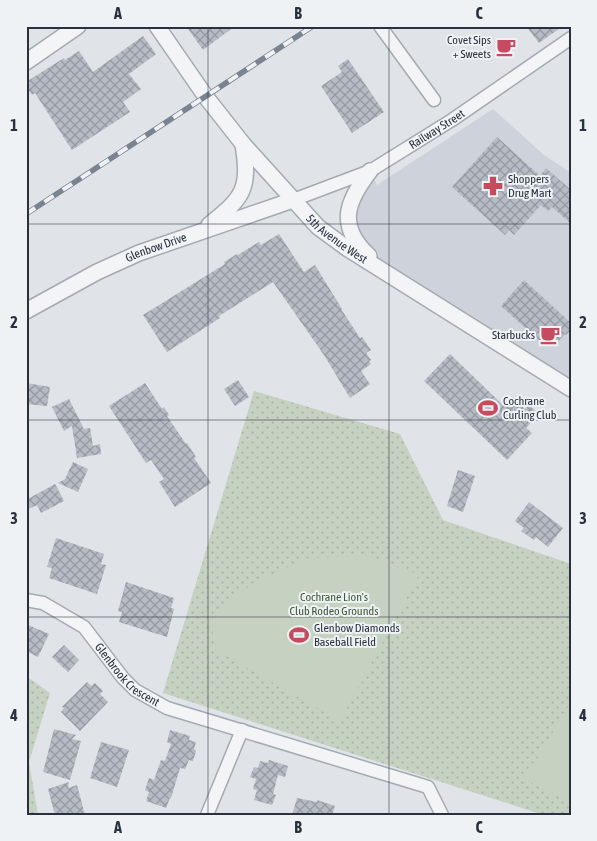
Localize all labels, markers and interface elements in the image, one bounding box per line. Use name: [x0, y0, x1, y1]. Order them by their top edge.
text: A: [113, 4, 122, 22]
text: B: [294, 4, 302, 22]
text: C: [475, 4, 483, 22]
place label: Covet Sips + Sweets: [447, 33, 491, 61]
cafe icon: Covet Sips + Sweets: [495, 36, 517, 58]
street label: Railway Street: [406, 106, 468, 152]
text: 1: [10, 116, 18, 134]
text: 1: [579, 116, 587, 134]
place label: Shoppers Drug Mart: [508, 172, 552, 200]
pharmacy icon: Shoppers Drug Mart: [482, 175, 504, 197]
street label: 5th Avenue West: [303, 212, 370, 267]
street label: Glenbow Drive: [123, 230, 189, 265]
text: 2: [10, 313, 18, 331]
text: 2: [579, 313, 587, 331]
cafe icon: Starbucks: [539, 324, 561, 346]
place label: Starbucks: [492, 328, 535, 342]
place label: Cochrane Curling Club: [503, 394, 557, 422]
sports icon: Cochrane Curling Club: [477, 397, 499, 419]
text: 3: [10, 509, 18, 527]
text: 3: [579, 509, 587, 527]
park label: Cochrane Lion's Club Rodeo Grounds: [290, 590, 378, 618]
place label: Glenbow Diamonds Baseball Field: [314, 621, 400, 649]
sports icon: Glenbow Diamonds Baseball Field: [288, 624, 310, 646]
street label: Glenbrook Crescent: [92, 640, 162, 710]
text: 4: [9, 706, 18, 724]
text: 4: [578, 706, 587, 724]
text: A: [113, 818, 122, 836]
text: B: [294, 818, 302, 836]
text: C: [475, 818, 483, 836]

